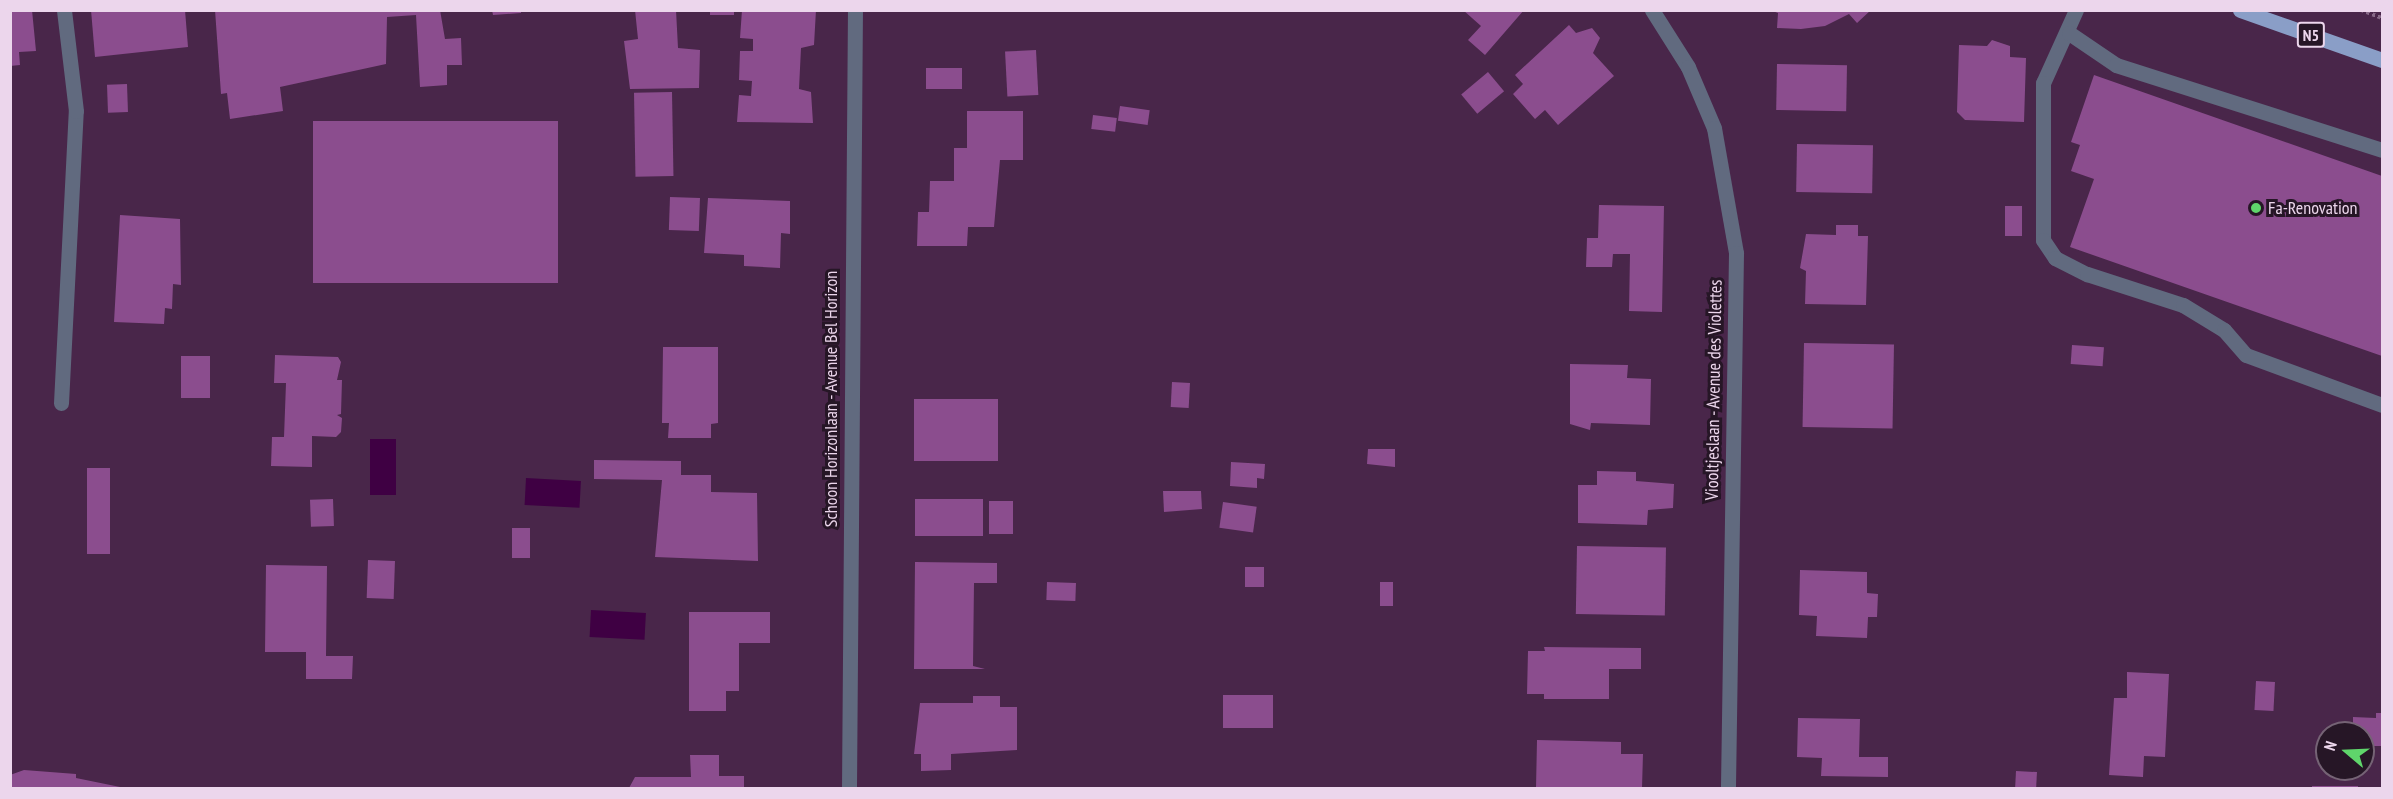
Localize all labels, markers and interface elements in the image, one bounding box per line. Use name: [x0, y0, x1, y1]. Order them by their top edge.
road number: N5: [2296, 22, 2326, 48]
place label: Fa-Renovation: [2268, 197, 2357, 219]
marker: Fa-Renovation: [2249, 201, 2263, 215]
street label: Schoon Horizonlaan - Avenue Bel Horizon: [820, 270, 842, 528]
street label: Viooltjeslaan - Avenue des Violettes: [1701, 278, 1727, 502]
north arrow: [2315, 721, 2375, 781]
text: N: [2319, 738, 2341, 753]

